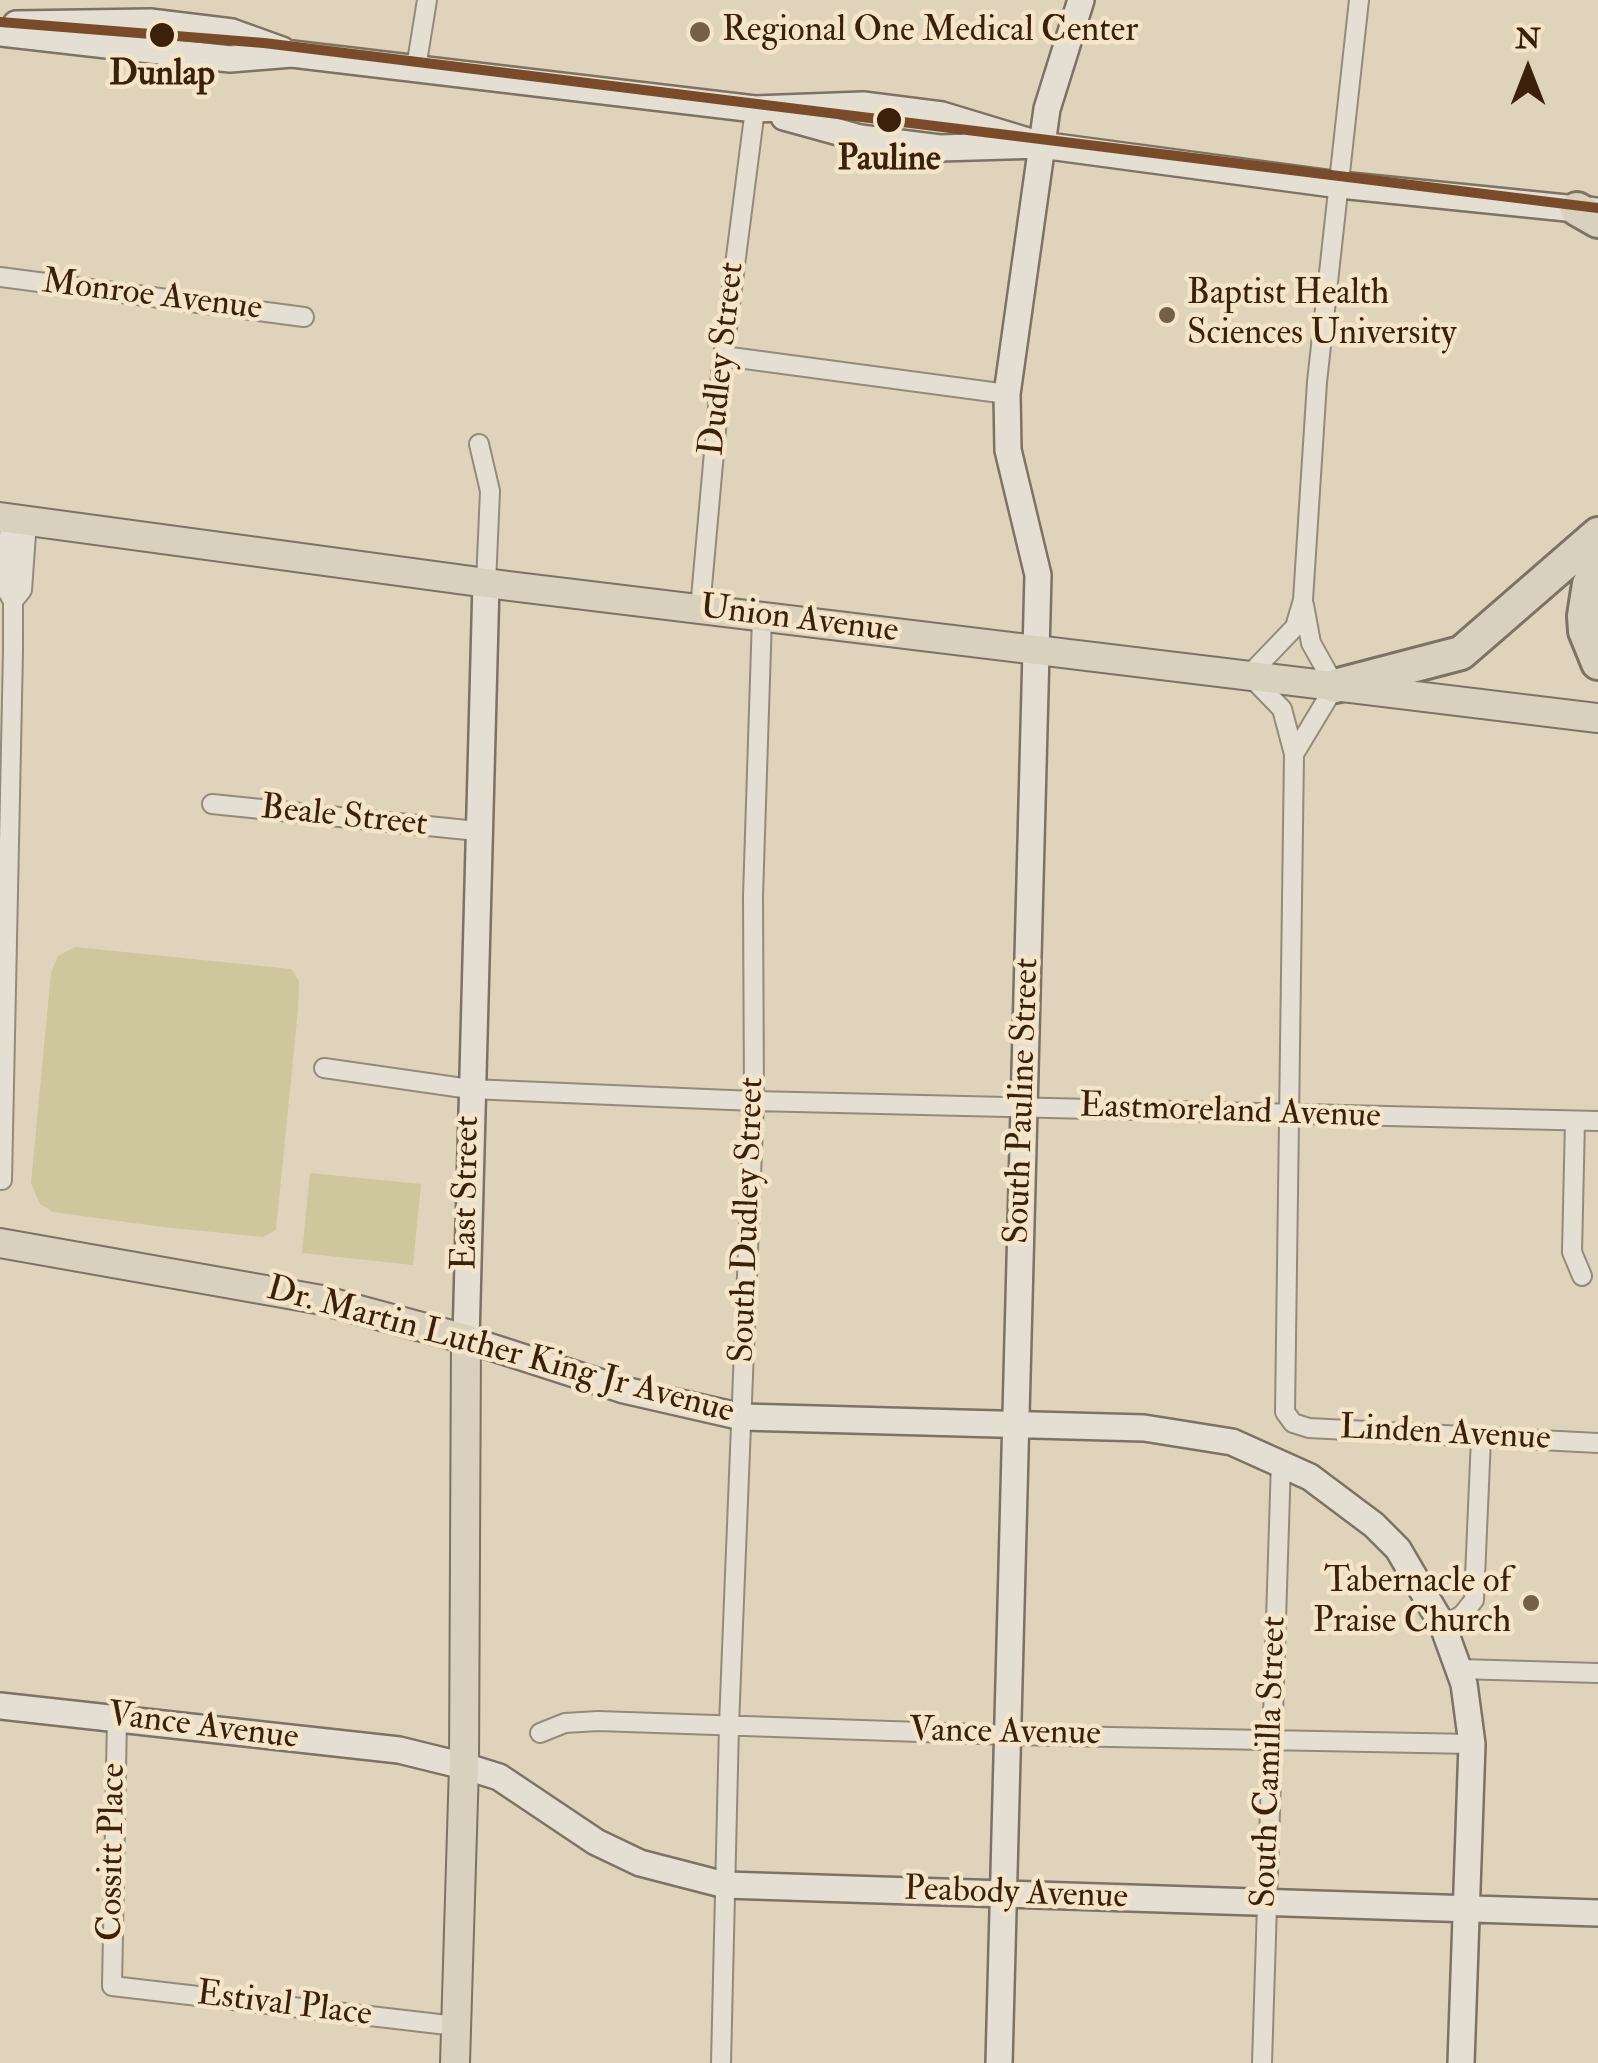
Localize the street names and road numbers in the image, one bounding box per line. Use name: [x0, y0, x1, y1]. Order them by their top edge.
street label: Dudley Street: [693, 260, 755, 458]
street label: Monroe Avenue: [40, 263, 264, 331]
street label: Union Avenue: [698, 588, 900, 654]
street label: Beale Street: [259, 788, 429, 848]
street label: South Pauline Street: [998, 957, 1050, 1245]
street label: South Dudley Street: [723, 1076, 775, 1364]
street label: Eastmoreland Avenue: [1079, 1087, 1381, 1139]
street label: East Street: [446, 1115, 490, 1271]
street label: Dr. Martin Luther King Jr Avenue: [262, 1269, 738, 1435]
street label: Linden Avenue: [1338, 1409, 1552, 1461]
street label: South Camilla Street: [1245, 1615, 1297, 1909]
street label: Vance Avenue: [105, 1695, 301, 1761]
street label: Vance Avenue: [909, 1711, 1101, 1757]
street label: Cossitt Place: [91, 1763, 137, 1941]
street label: Peabody Avenue: [903, 1870, 1129, 1920]
street label: Estival Place: [194, 1974, 374, 2038]

